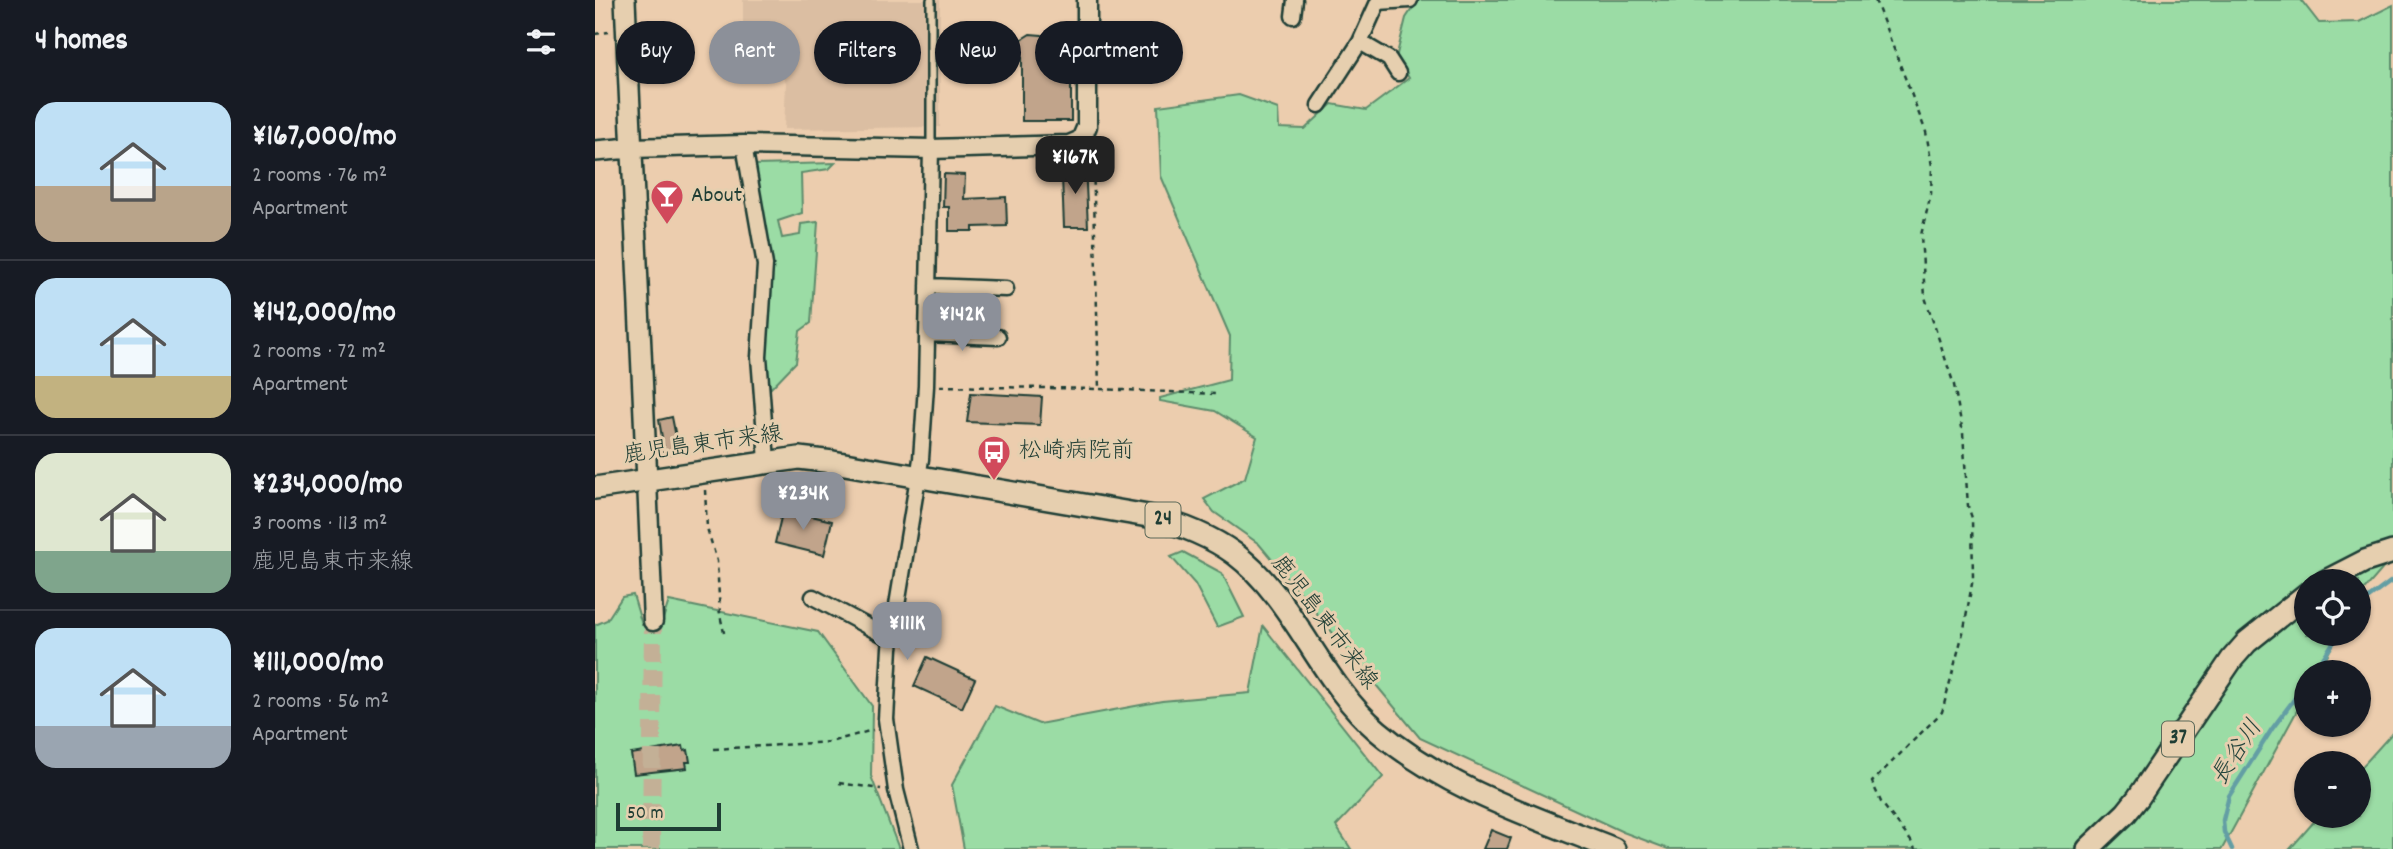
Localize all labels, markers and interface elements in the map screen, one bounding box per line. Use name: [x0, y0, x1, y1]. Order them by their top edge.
text: 4 homes: [35, 21, 128, 64]
chip: Buy: [616, 21, 695, 84]
chip: Rent: [709, 21, 800, 84]
chip: Filters: [814, 21, 921, 84]
chip: New: [935, 21, 1021, 84]
chip: Apartment: [1035, 21, 1183, 84]
icon: filters: [522, 23, 560, 61]
text: ¥167,000/mo: [252, 117, 397, 160]
icon: home: [91, 130, 175, 214]
pin: ¥167K: [1026, 136, 1124, 196]
text: ¥167K: [1052, 142, 1098, 175]
text: 2 rooms · 76 m²: [252, 160, 387, 193]
bar icon: About: [648, 177, 686, 226]
place label: About: [691, 180, 742, 213]
text: Apartment: [252, 193, 348, 226]
text: ¥142,000/mo: [252, 293, 396, 336]
pin: ¥142K: [913, 294, 1011, 353]
text: ¥142K: [939, 299, 985, 332]
icon: home: [91, 306, 175, 390]
text: 2 rooms · 72 m²: [252, 336, 386, 369]
text: Apartment: [252, 369, 348, 402]
street label: 鹿児島東市来線: [621, 418, 785, 474]
bus stop icon: 松崎病院前: [975, 433, 1013, 482]
place label: 松崎病院前: [1019, 436, 1134, 469]
text: ¥234,000/mo: [252, 465, 403, 508]
pin: ¥234K: [754, 472, 852, 532]
text: ¥234K: [777, 478, 829, 511]
icon: home: [91, 481, 175, 565]
road number: 24: [1145, 503, 1181, 538]
text: 3 rooms · 113 m²: [252, 508, 388, 541]
text: 鹿児島東市来線: [252, 547, 413, 580]
street label: 鹿児島東市来線: [1261, 549, 1385, 697]
map controls: [2294, 569, 2371, 828]
button: locate: [2294, 569, 2371, 646]
pin: ¥111K: [858, 602, 956, 662]
text: ¥111K: [889, 608, 925, 641]
text: ¥111,000/mo: [252, 643, 384, 686]
icon: home: [91, 656, 175, 740]
button: +: [2294, 660, 2371, 737]
text: 2 rooms · 56 m²: [252, 686, 389, 719]
water label: 長谷川: [2204, 714, 2272, 792]
text: Apartment: [252, 719, 348, 752]
road number: 37: [2162, 722, 2194, 756]
button: −: [2294, 751, 2371, 828]
scale bar: [616, 800, 721, 832]
text: 50 m: [627, 801, 664, 828]

